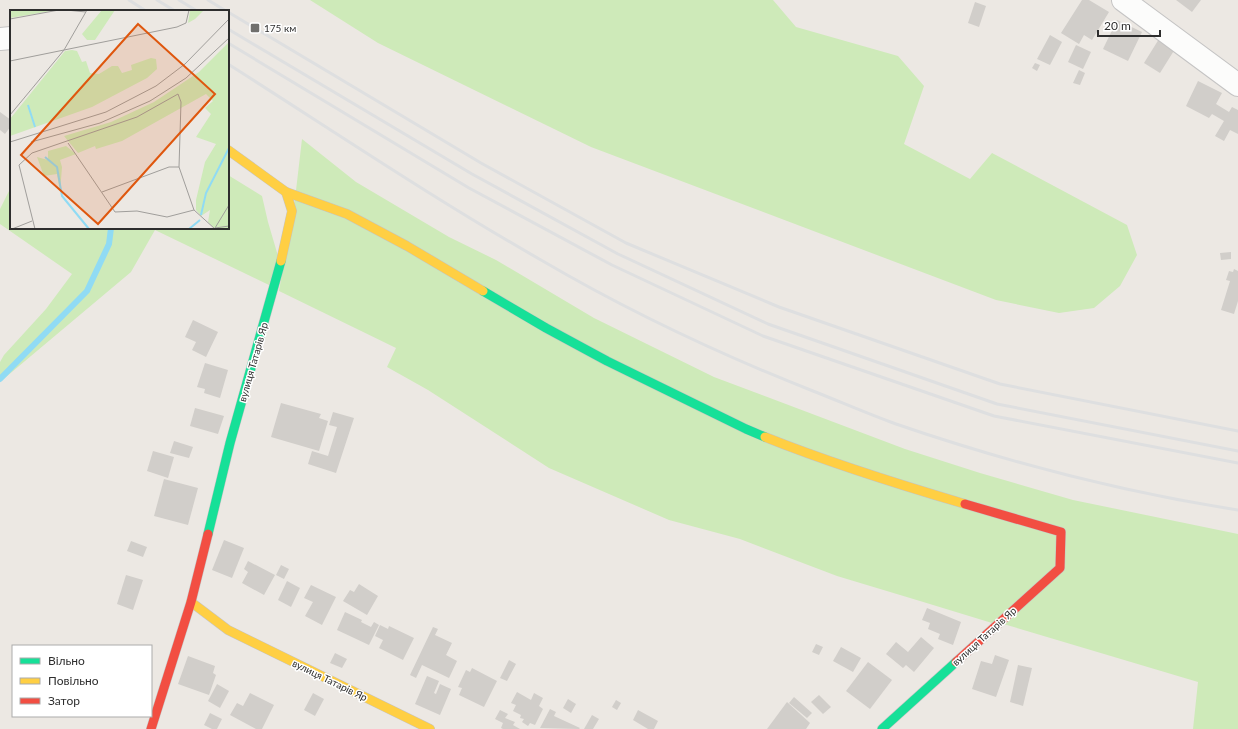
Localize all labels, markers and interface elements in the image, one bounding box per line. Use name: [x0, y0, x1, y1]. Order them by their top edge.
inset map: [10, 10, 229, 229]
scale bar: [1098, 12, 1160, 38]
text: 20 m: [1104, 18, 1131, 33]
marker: 175 км: [249, 22, 261, 34]
place label: 175 км: [264, 22, 296, 34]
street label: вулиця Татарів Яр: [236, 321, 270, 403]
street label: вулиця Татарів Яр: [950, 604, 1019, 668]
legend: [12, 645, 152, 717]
text: Вільно: [48, 653, 85, 668]
street label: вулиця Татарів Яр: [291, 657, 370, 704]
text: Повільно: [48, 673, 99, 688]
text: Затор: [48, 693, 80, 708]

